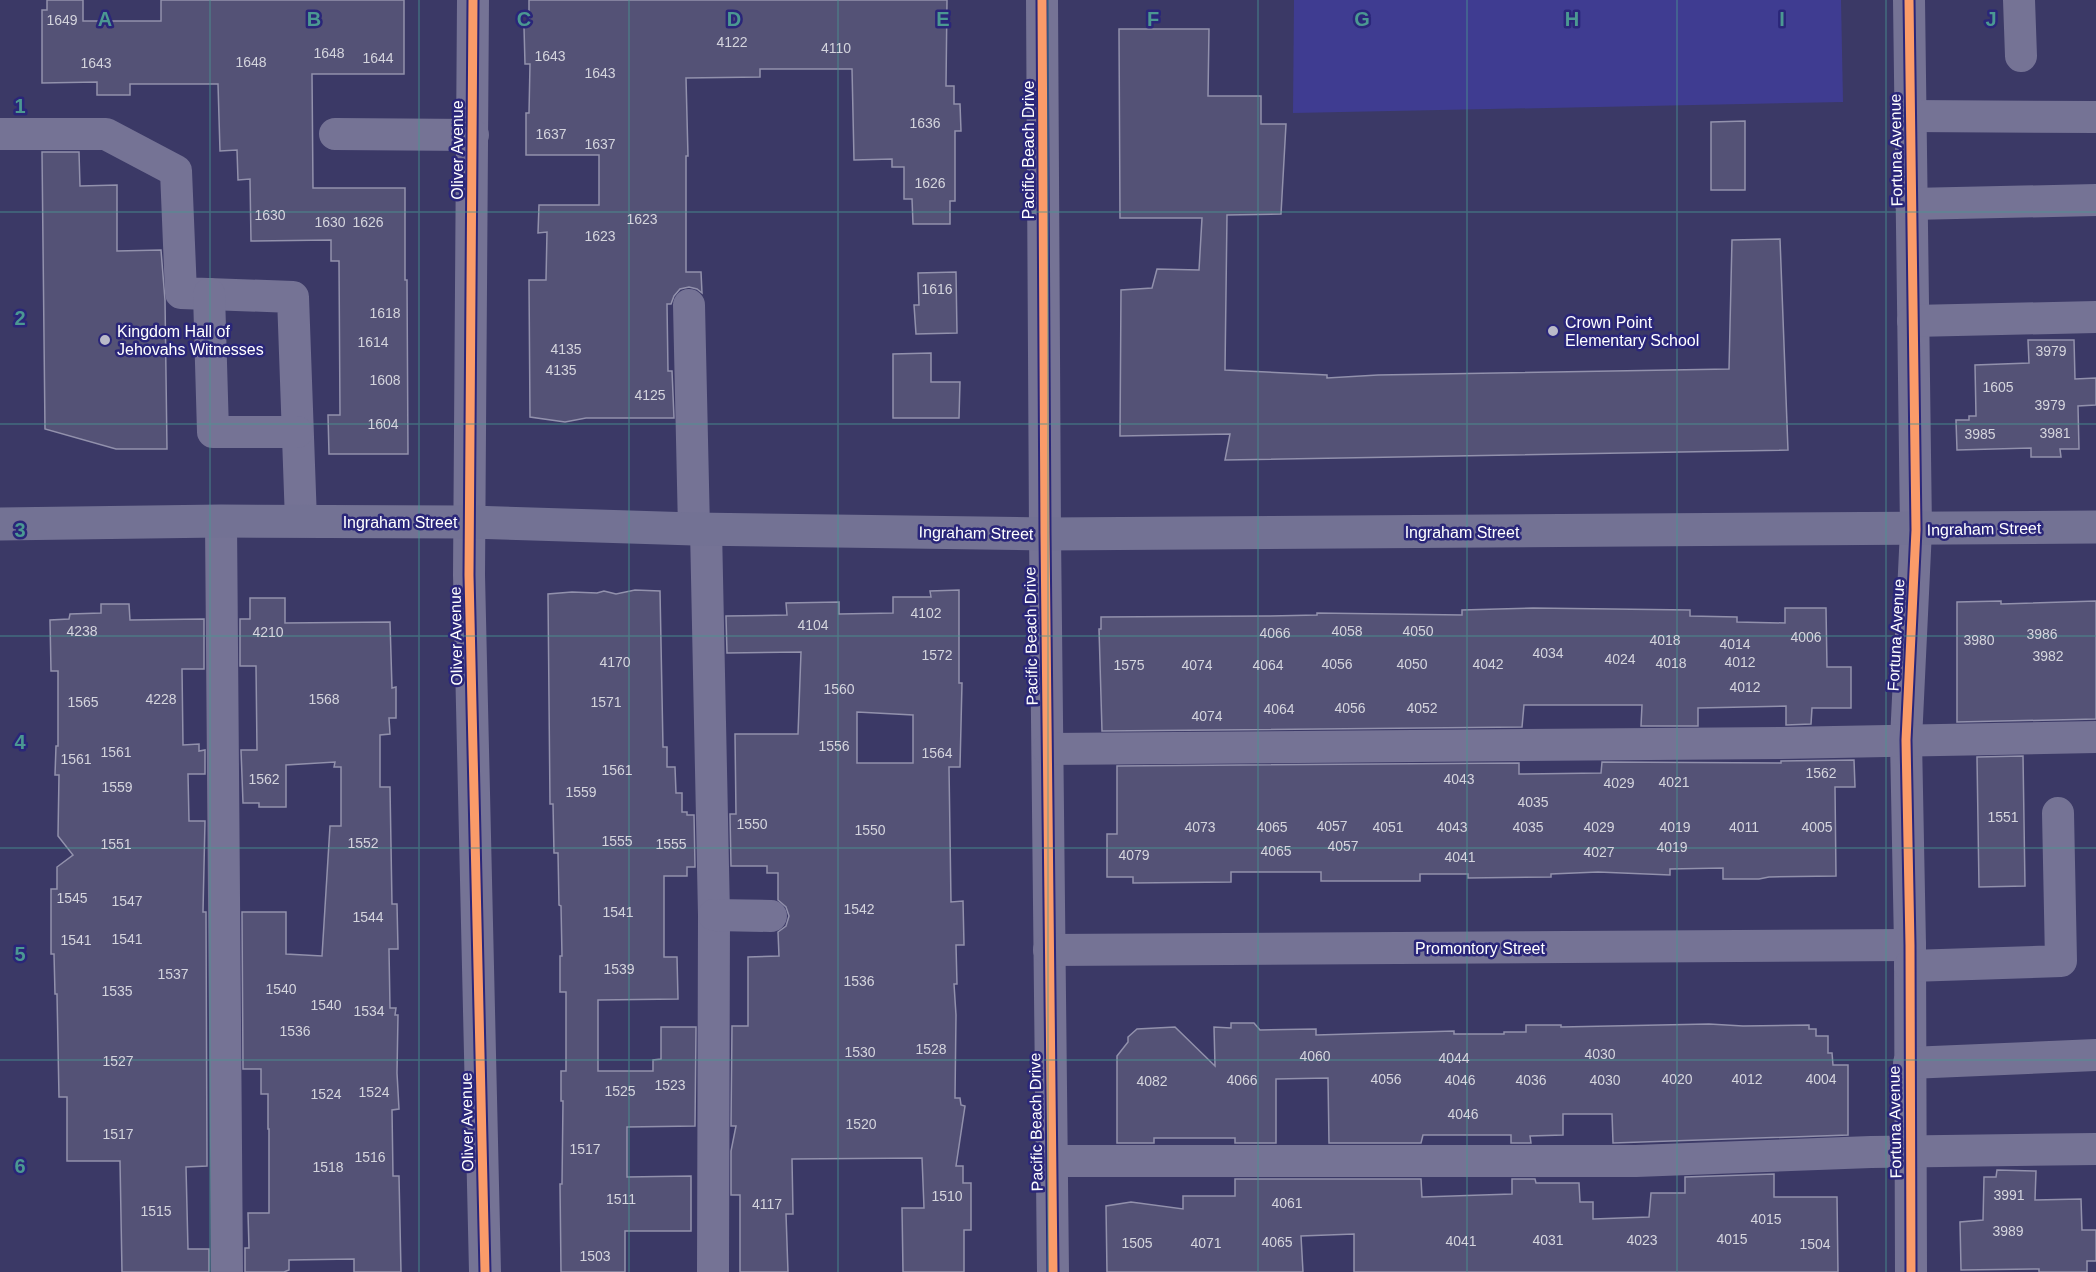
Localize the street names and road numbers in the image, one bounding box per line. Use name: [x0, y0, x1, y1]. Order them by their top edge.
street label: Pacific Beach Drive: [1020, 81, 1037, 219]
street label: Fortuna Avenue: [1887, 93, 1905, 206]
street label: Oliver Avenue: [449, 100, 466, 200]
street label: Ingraham Street: [343, 514, 458, 531]
street label: Ingraham Street: [1926, 519, 2042, 538]
street label: Ingraham Street: [918, 524, 1034, 543]
street label: Ingraham Street: [1405, 524, 1520, 541]
street label: Pacific Beach Drive: [1021, 566, 1041, 705]
street label: Fortuna Avenue: [1885, 578, 1907, 692]
street label: Oliver Avenue: [447, 586, 465, 686]
street label: Promontory Street: [1415, 940, 1545, 957]
street label: Pacific Beach Drive: [1026, 1052, 1046, 1191]
street label: Fortuna Avenue: [1886, 1065, 1904, 1178]
street label: Oliver Avenue: [458, 1072, 476, 1172]

